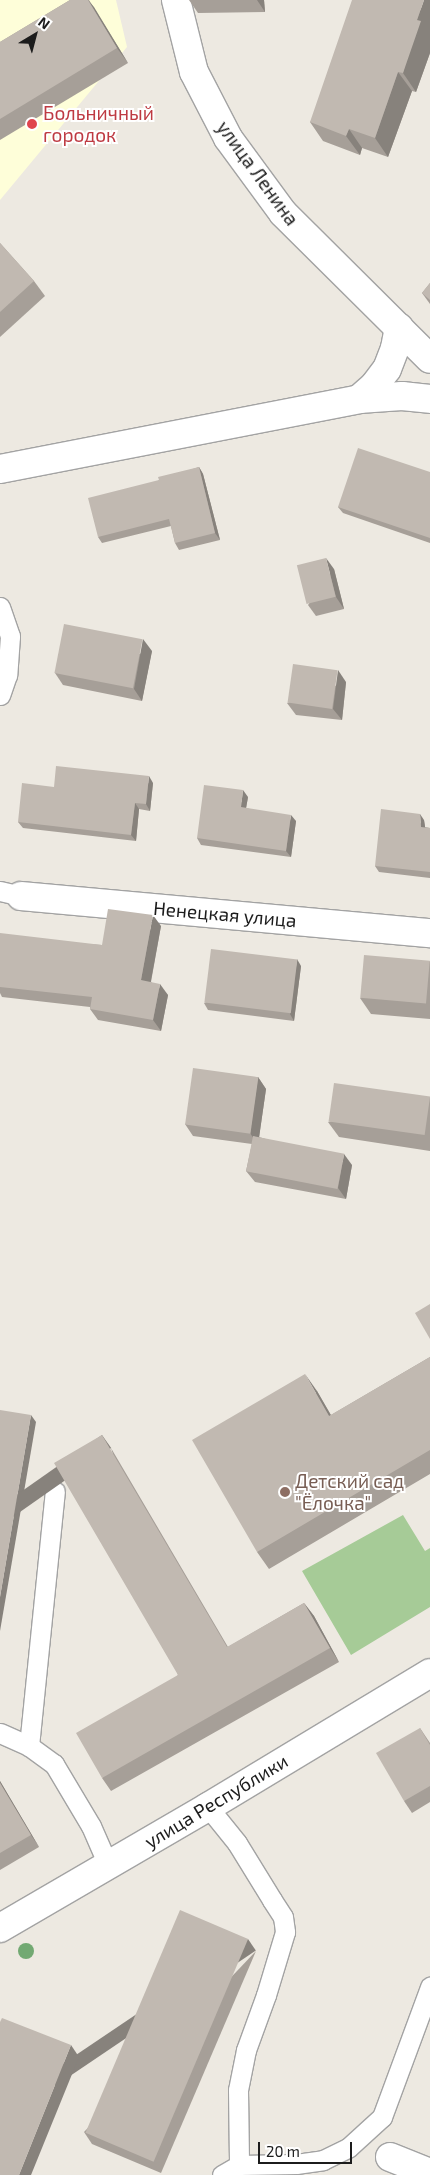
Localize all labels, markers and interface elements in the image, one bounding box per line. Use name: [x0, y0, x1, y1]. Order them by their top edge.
north arrow: [10, 10, 60, 60]
text: N: [35, 13, 53, 32]
place label: Больничный городок: [43, 102, 154, 146]
street label: улица Ленина: [212, 116, 304, 230]
marker: Больничный городок: [25, 117, 39, 131]
street label: Ненецкая улица: [152, 896, 298, 932]
place label: Детский сад "Ёлочка": [295, 1470, 404, 1514]
marker: Детский сад "Ёлочка": [279, 1486, 291, 1498]
street label: улица Республики: [140, 1749, 292, 1853]
scale bar: [260, 2132, 354, 2164]
text: 20 m: [266, 2142, 300, 2160]

